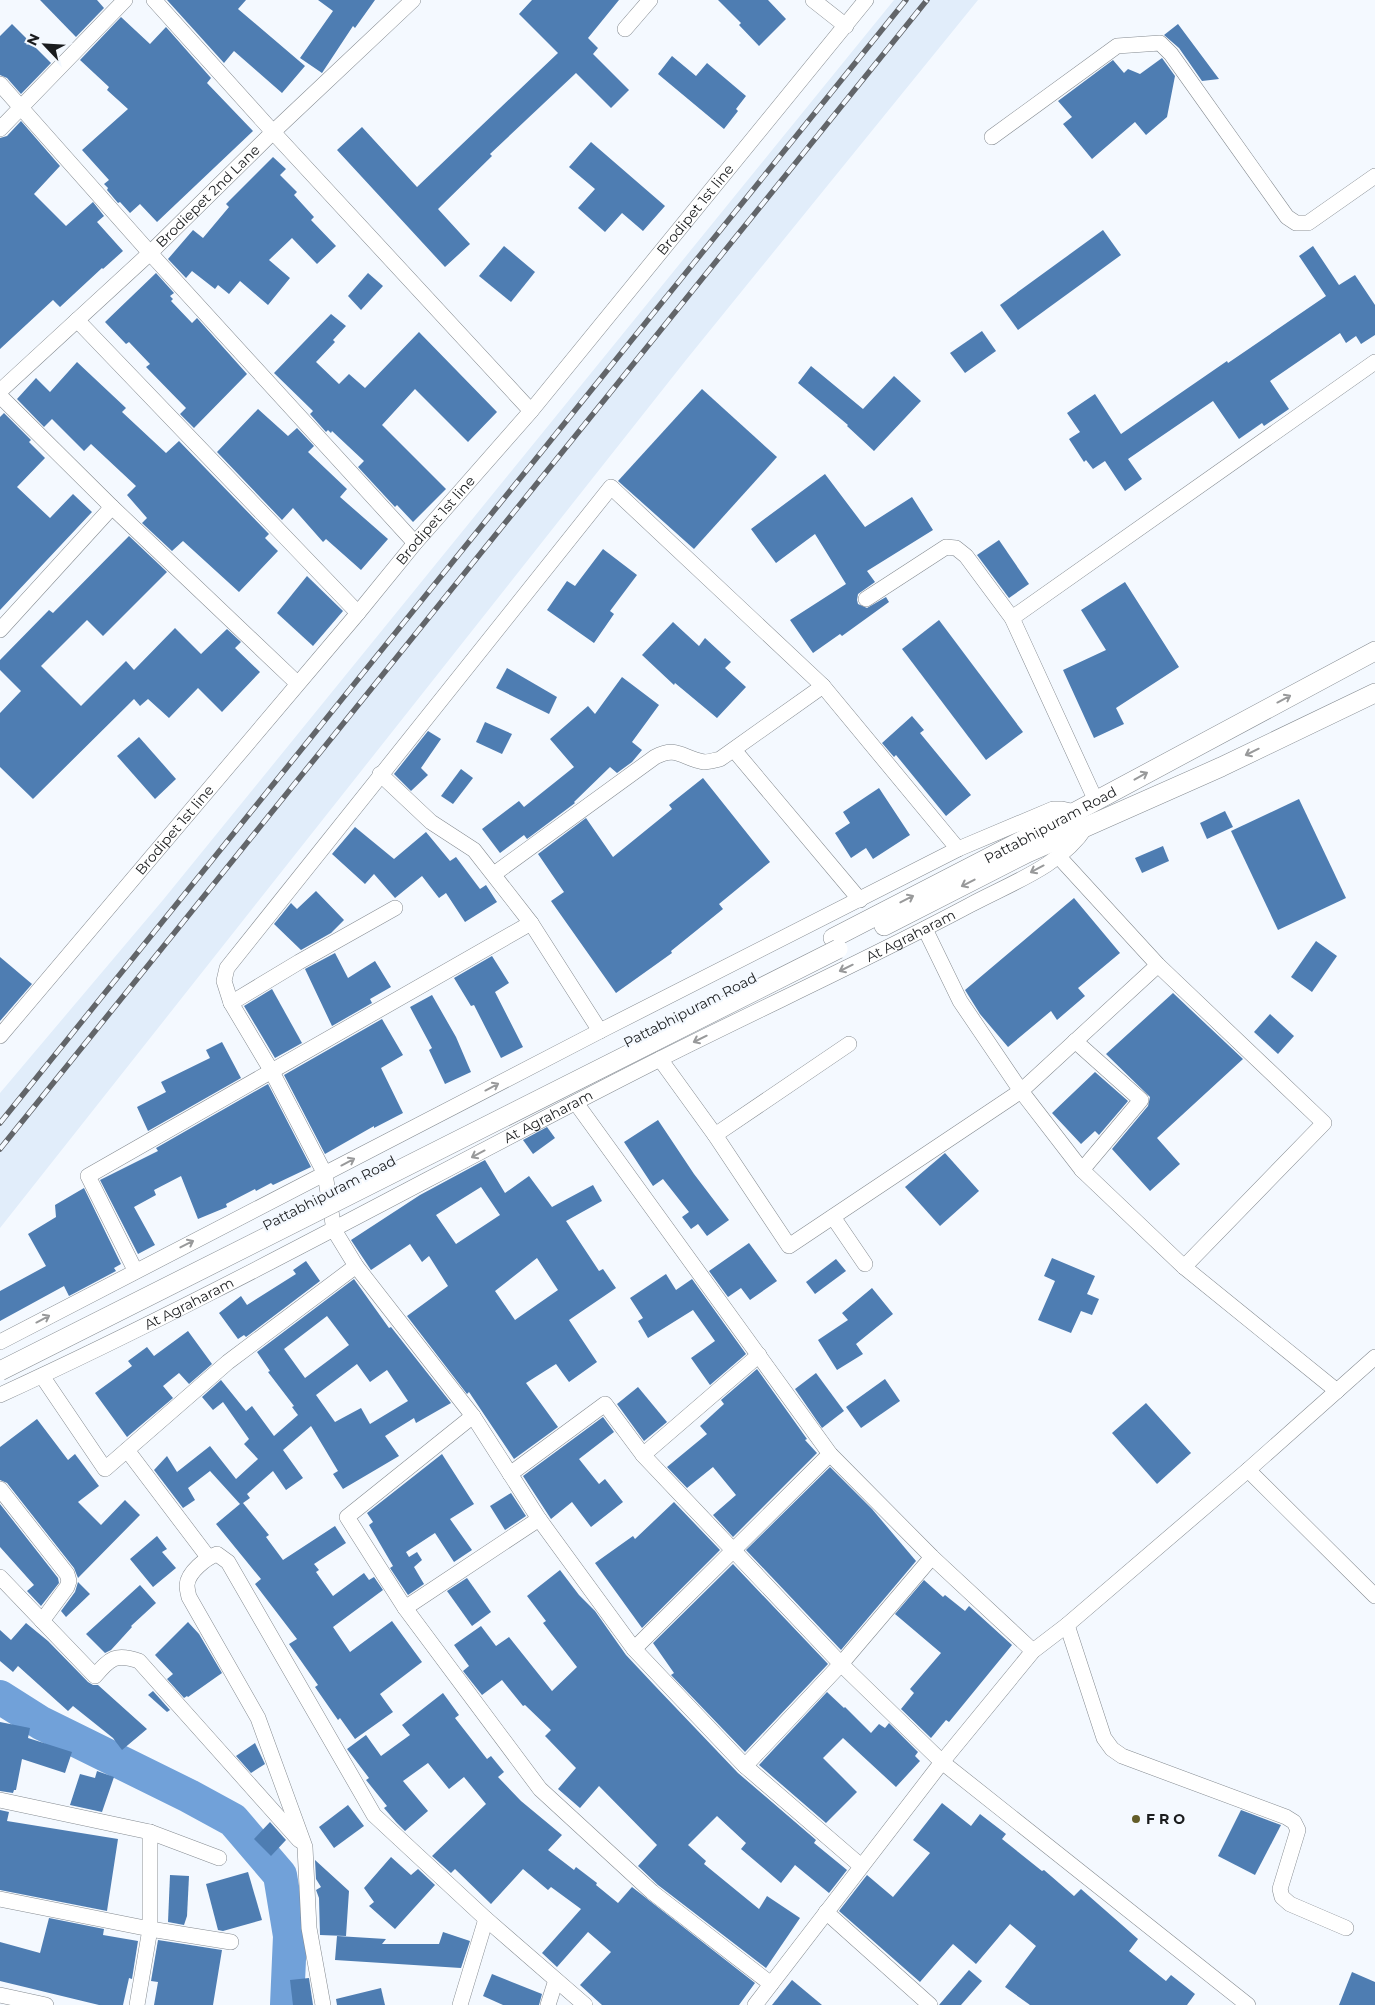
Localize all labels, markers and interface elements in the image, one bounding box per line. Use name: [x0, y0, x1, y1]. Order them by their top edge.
north arrow: [20, 20, 70, 70]
text: N: [23, 31, 44, 48]
street label: Brodiepet 2nd Lane: [152, 141, 264, 251]
street label: Brodipet 1st line: [653, 160, 738, 259]
street label: Brodipet 1st line: [392, 472, 479, 568]
one-way arrow: [1276, 694, 1291, 704]
one-way arrow: [1245, 747, 1260, 757]
one-way arrow: [1133, 771, 1148, 781]
street label: Brodipet 1st line: [131, 781, 218, 879]
street label: Pattabhipuram Road: [981, 782, 1120, 867]
one-way arrow: [1030, 865, 1045, 874]
one-way arrow: [961, 879, 976, 888]
one-way arrow: [899, 894, 914, 903]
street label: At Agraharam: [863, 905, 959, 966]
one-way arrow: [839, 964, 854, 973]
street label: Pattabhipuram Road: [620, 969, 760, 1051]
one-way arrow: [693, 1035, 708, 1044]
one-way arrow: [484, 1082, 499, 1091]
street label: At Agraharam: [501, 1086, 596, 1147]
one-way arrow: [471, 1149, 486, 1159]
street label: Pattabhipuram Road: [259, 1152, 399, 1234]
one-way arrow: [340, 1157, 355, 1167]
one-way arrow: [179, 1239, 194, 1248]
street label: At Agraharam: [141, 1273, 237, 1334]
one-way arrow: [35, 1314, 50, 1323]
place label: F R O: [1146, 1810, 1185, 1828]
marker: F R O: [1130, 1813, 1142, 1825]

